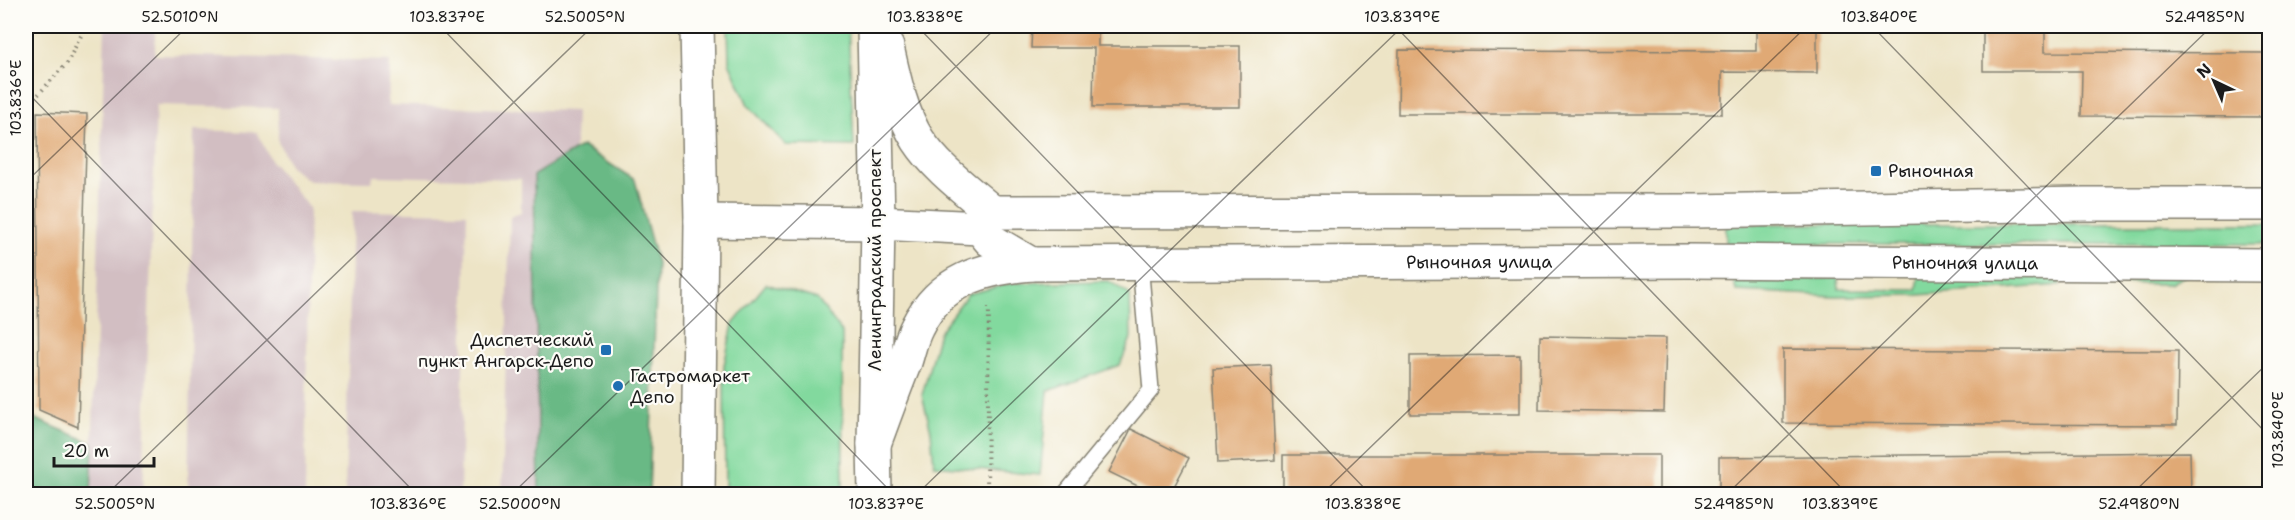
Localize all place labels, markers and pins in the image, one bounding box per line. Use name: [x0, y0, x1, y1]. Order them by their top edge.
place label: Рыночная: [1888, 159, 1974, 183]
marker: Рыночная: [1869, 164, 1883, 178]
place label: Диспетческий пункт Ангарск-Депо: [418, 328, 594, 373]
marker: Диспетческий пункт Ангарск-Депо: [599, 343, 613, 357]
place label: Гастромаркет Депо: [630, 364, 751, 409]
marker: Гастромаркет Депо: [611, 379, 625, 393]

